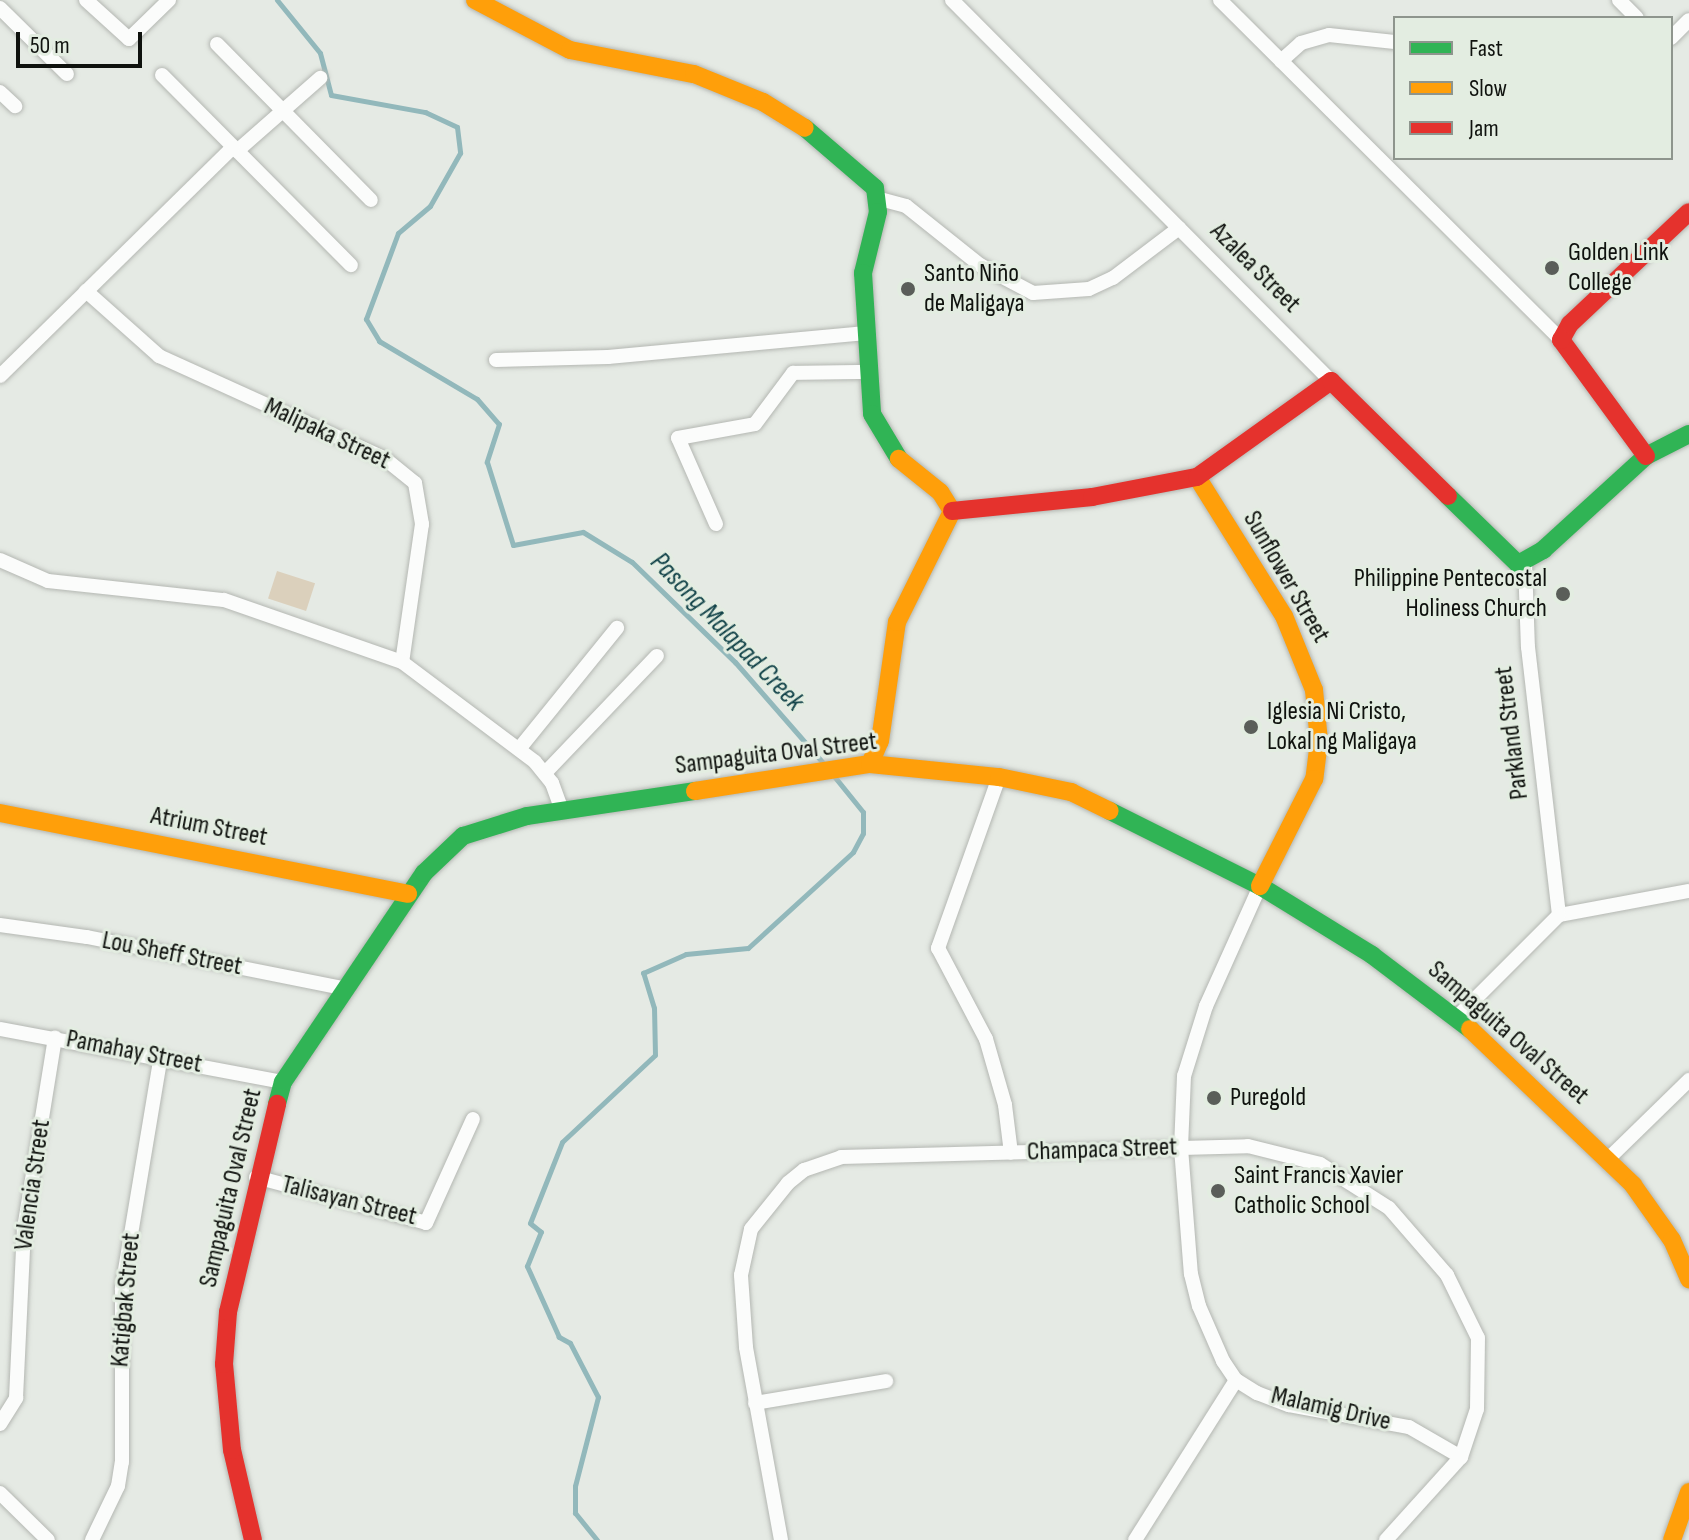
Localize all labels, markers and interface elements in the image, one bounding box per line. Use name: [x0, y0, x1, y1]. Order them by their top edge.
scale bar: [20, 16, 146, 66]
legend: [1393, 16, 1673, 160]
text: 50 m: [30, 31, 70, 60]
text: Fast: [1469, 34, 1503, 63]
text: Slow: [1469, 74, 1507, 103]
text: Jam: [1469, 114, 1499, 143]
street label: Azalea Street: [1203, 216, 1307, 320]
place label: Golden Link College: [1568, 237, 1669, 298]
place label: Santo Niño de Maligaya: [924, 258, 1025, 320]
marker: Golden Link College: [1543, 259, 1561, 277]
marker: Santo Niño de Maligaya: [899, 280, 917, 298]
street label: Malipaka Street: [259, 391, 395, 477]
street label: Sunflower Street: [1236, 506, 1336, 648]
water label: Pasong Malapad Creek: [643, 546, 811, 718]
place label: Philippine Pentecostal Holiness Church: [1354, 563, 1547, 624]
marker: Philippine Pentecostal Holiness Church: [1554, 585, 1572, 603]
street label: Parkland Street: [1488, 665, 1536, 801]
place label: Iglesia Ni Cristo, Lokal ng Maligaya: [1267, 696, 1417, 758]
marker: Iglesia Ni Cristo, Lokal ng Maligaya: [1242, 718, 1260, 736]
street label: Sampaguita Oval Street: [673, 726, 879, 782]
street label: Atrium Street: [148, 800, 270, 854]
street label: Lou Sheff Street: [99, 925, 245, 983]
street label: Sampaguita Oval Street: [1421, 955, 1595, 1111]
street label: Pamahay Street: [64, 1024, 204, 1080]
place label: Puregold: [1230, 1082, 1306, 1114]
street label: Sampaguita Oval Street: [193, 1086, 269, 1290]
marker: Puregold: [1205, 1089, 1223, 1107]
street label: Valencia Street: [8, 1118, 58, 1252]
street label: Champaca Street: [1026, 1132, 1178, 1168]
place label: Saint Francis Xavier Catholic School: [1234, 1160, 1403, 1222]
street label: Talisayan Street: [278, 1169, 420, 1233]
marker: Saint Francis Xavier Catholic School: [1209, 1182, 1227, 1200]
street label: Katigbak Street: [105, 1232, 147, 1368]
street label: Malamig Drive: [1268, 1380, 1394, 1438]

